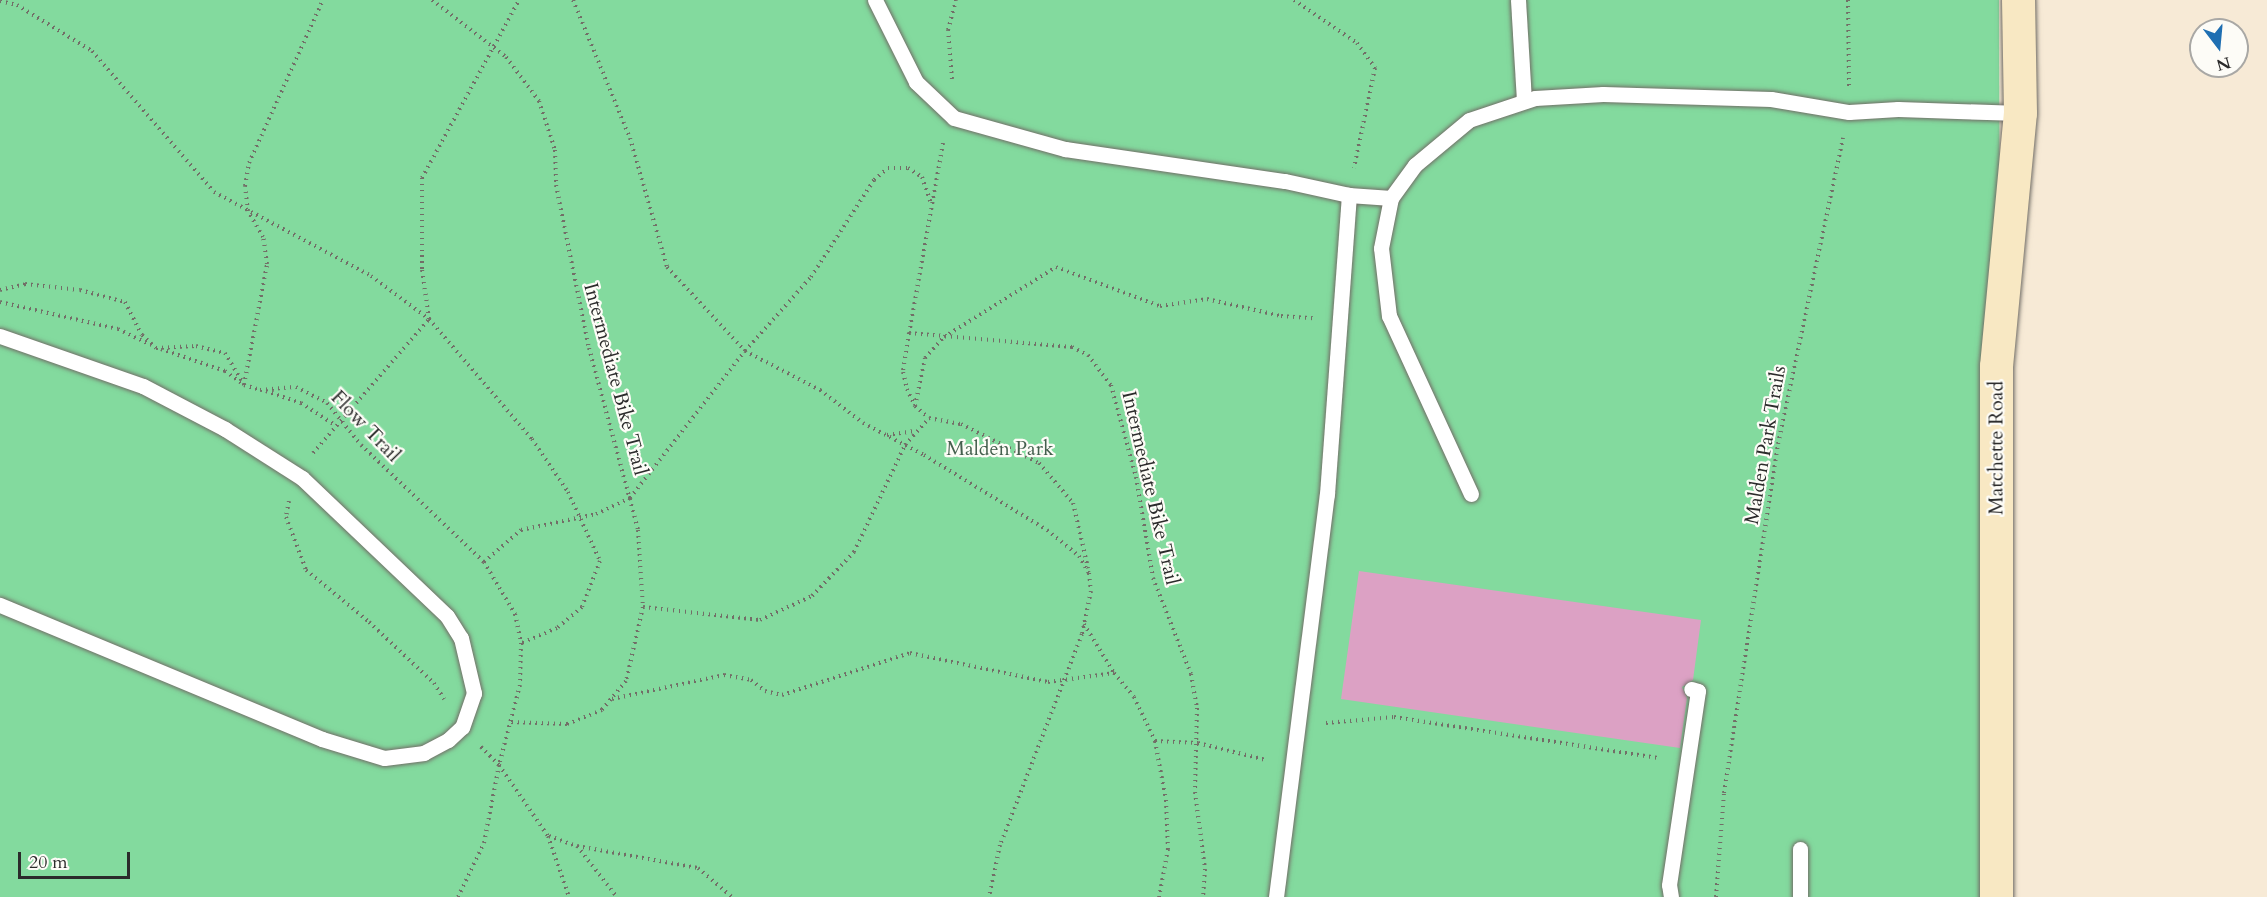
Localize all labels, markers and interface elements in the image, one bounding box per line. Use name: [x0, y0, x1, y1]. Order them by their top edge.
north arrow: [2189, 18, 2249, 78]
text: N: [2214, 51, 2233, 76]
street label: Intermediate Bike Trail: [579, 280, 653, 478]
street label: Malden Park Trails: [1739, 364, 1791, 526]
street label: Matchette Road: [1984, 381, 2008, 515]
street label: Flow Trail: [326, 385, 406, 467]
street label: Intermediate Bike Trail: [1117, 389, 1185, 587]
park label: Malden Park: [946, 436, 1054, 460]
scale bar: [21, 840, 134, 878]
text: 20 m: [29, 850, 68, 875]

